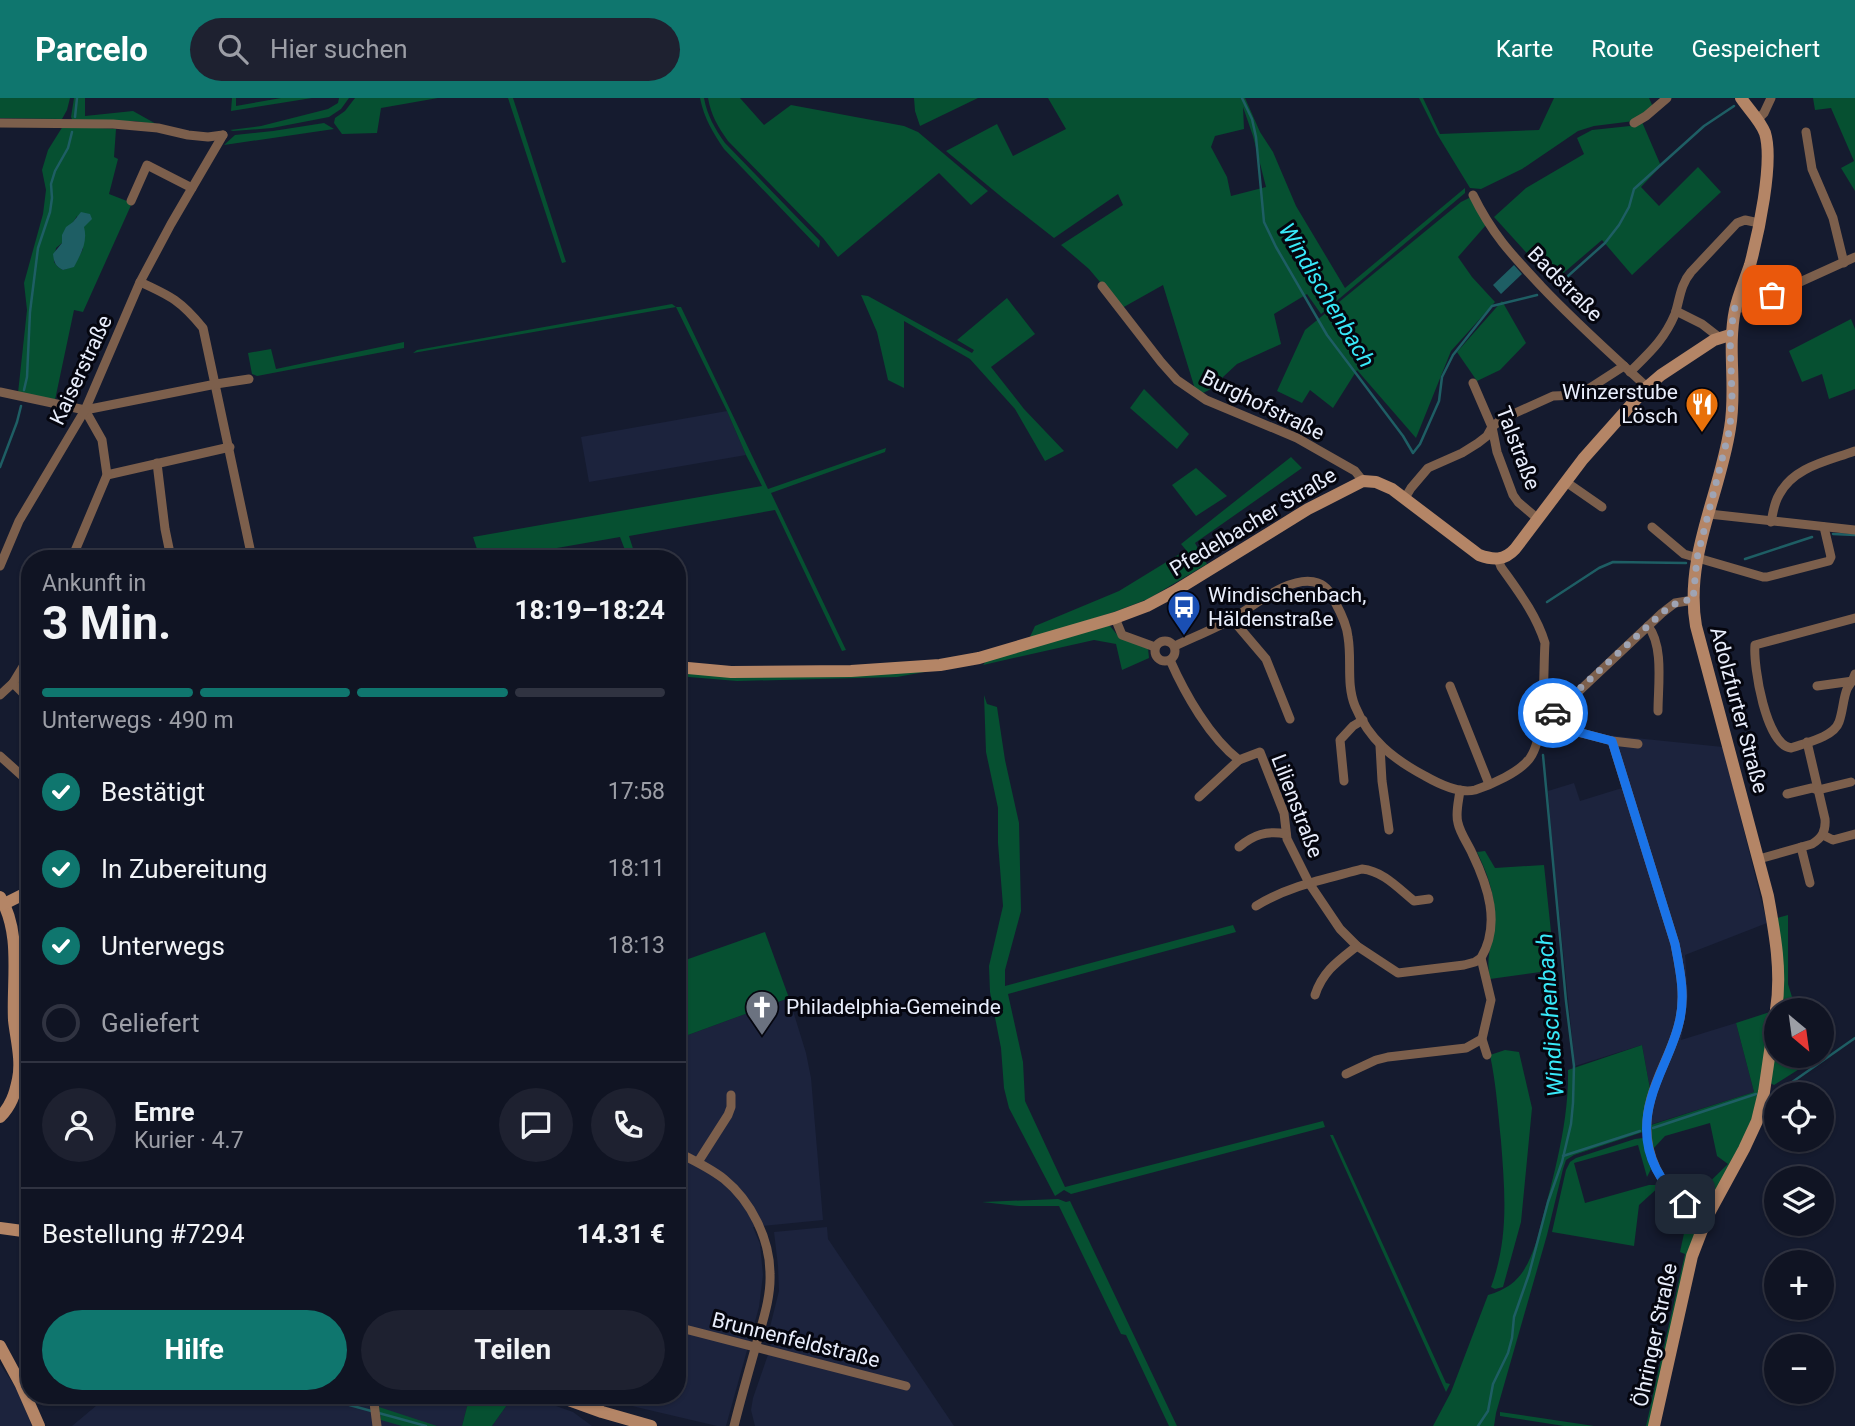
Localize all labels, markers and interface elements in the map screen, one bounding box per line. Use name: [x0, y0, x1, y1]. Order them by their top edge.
search box: [190, 18, 680, 81]
text: Parcelo: [35, 30, 148, 69]
icon: search: [214, 30, 252, 68]
text: Hier suchen: [270, 34, 408, 64]
text: Karte: [1496, 35, 1553, 63]
text: Route: [1591, 35, 1653, 63]
text: Gespeichert: [1691, 35, 1820, 63]
water label: Windischenbach: [1273, 218, 1380, 372]
street label: Badstraße: [1523, 242, 1607, 326]
pin: [1742, 265, 1802, 325]
icon: bag: [1753, 276, 1791, 314]
street label: Kaiserstraße: [45, 311, 117, 429]
street label: Burghofstraße: [1198, 365, 1328, 445]
place label: Winzerstube Lösch: [1562, 380, 1678, 428]
restaurant icon: Winzerstube Lösch: [1683, 385, 1721, 434]
street label: Talstraße: [1491, 403, 1545, 493]
street label: Pfedelbacher Straße: [1165, 463, 1341, 581]
text: Ankunft in: [42, 570, 146, 597]
place label: Windischenbach, Häldenstraße: [1208, 583, 1366, 631]
bus stop icon: Windischenbach, Häldenstraße: [1165, 588, 1203, 637]
text: 18:19–18:24: [515, 595, 665, 625]
text: 3 Min.: [42, 596, 171, 650]
street label: Adolzfurter Straße: [1705, 624, 1773, 796]
courier: [1518, 678, 1588, 748]
icon: car: [1534, 694, 1572, 732]
text: Unterwegs · 490 m: [42, 707, 234, 734]
street label: Lilienstraße: [1266, 751, 1328, 861]
icon: check: [42, 773, 80, 811]
text: Bestätigt: [101, 777, 205, 807]
text: 17:58: [608, 778, 665, 805]
icon: check: [42, 850, 80, 888]
text: In Zubereitung: [101, 854, 267, 884]
text: 18:11: [608, 855, 665, 882]
icon: check: [42, 927, 80, 965]
text: Unterwegs: [101, 931, 225, 961]
text: 18:13: [608, 932, 665, 959]
water label: Windischenbach: [1531, 932, 1570, 1098]
church icon: Philadelphia-Gemeinde: [743, 988, 781, 1037]
place label: Philadelphia-Gemeinde: [786, 995, 1001, 1019]
north arrow: [1764, 998, 1834, 1068]
map controls: [1764, 998, 1834, 1404]
text: Geliefert: [101, 1008, 199, 1038]
button: locate: [1764, 1082, 1834, 1152]
button: person: [42, 1088, 116, 1162]
button: chat: [499, 1088, 573, 1162]
button: phone: [591, 1088, 665, 1162]
text: Emre: [134, 1097, 194, 1127]
text: Kurier · 4.7: [134, 1127, 244, 1154]
button: layers: [1764, 1166, 1834, 1236]
pin: [1655, 1174, 1715, 1234]
icon: home: [1666, 1185, 1704, 1223]
text: Bestellung #7294: [42, 1219, 245, 1249]
text: 14.31 €: [576, 1219, 665, 1249]
button: +: [1764, 1250, 1834, 1320]
street label: Öhringer Straße: [1628, 1261, 1682, 1409]
street label: Brunnenfeldstraße: [709, 1308, 883, 1372]
button: Hilfe: [42, 1310, 347, 1390]
button: Teilen: [361, 1310, 665, 1390]
button: −: [1764, 1334, 1834, 1404]

